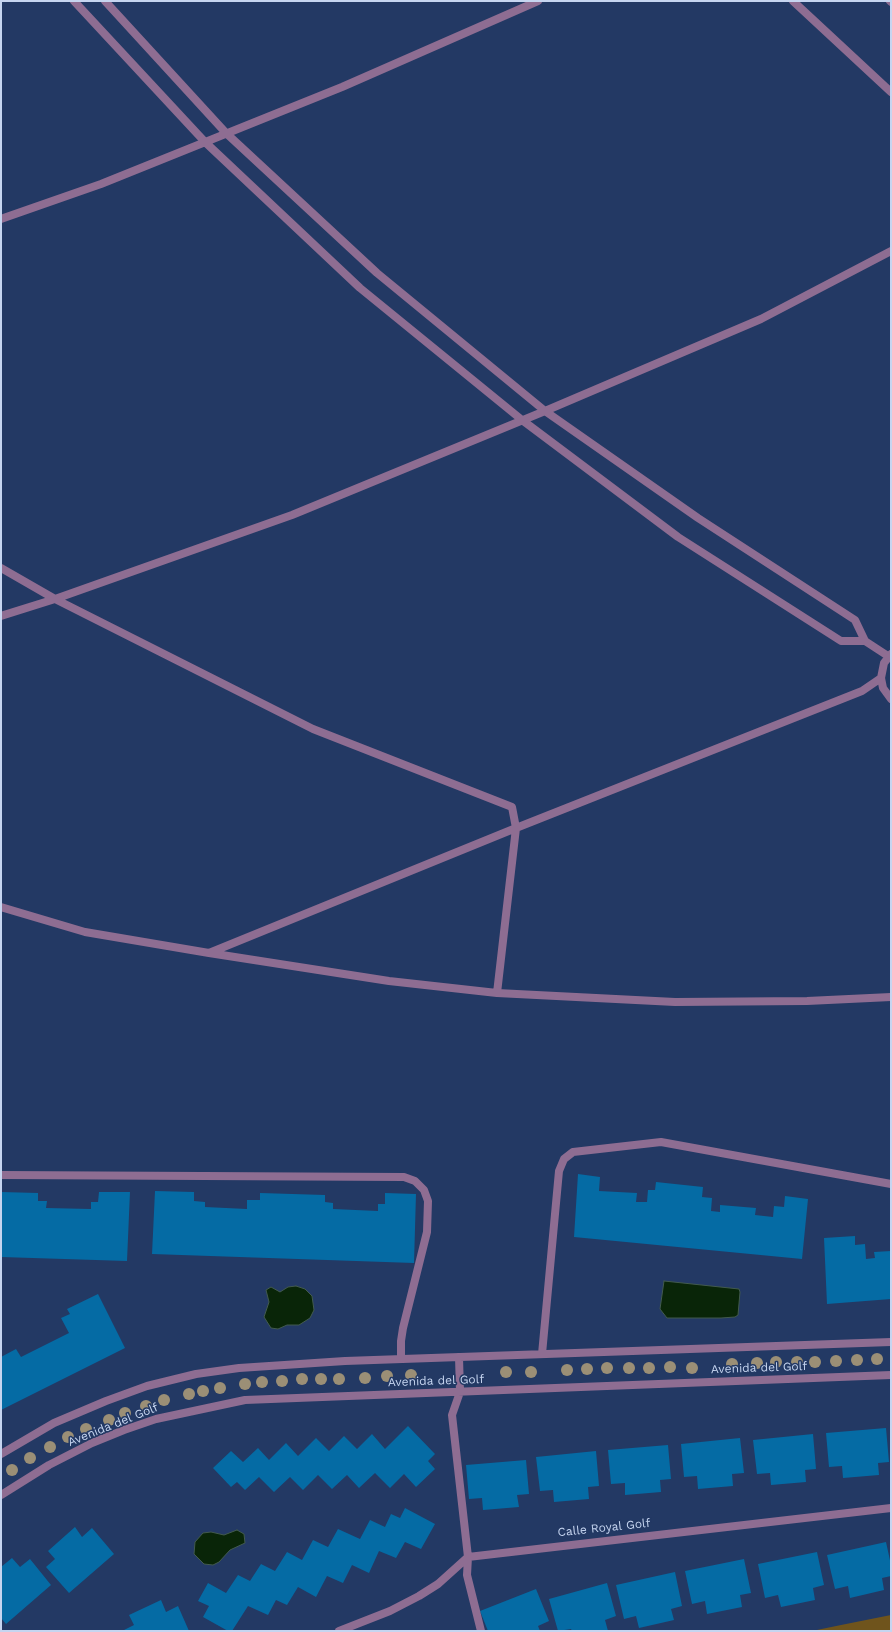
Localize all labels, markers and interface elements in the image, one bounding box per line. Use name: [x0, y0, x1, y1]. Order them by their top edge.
street label: Avenida del Golf: [711, 1359, 807, 1377]
street label: Avenida del Golf: [388, 1372, 484, 1390]
street label: Avenida del Golf: [66, 1400, 160, 1450]
street label: Calle Royal Golf: [557, 1516, 651, 1540]

